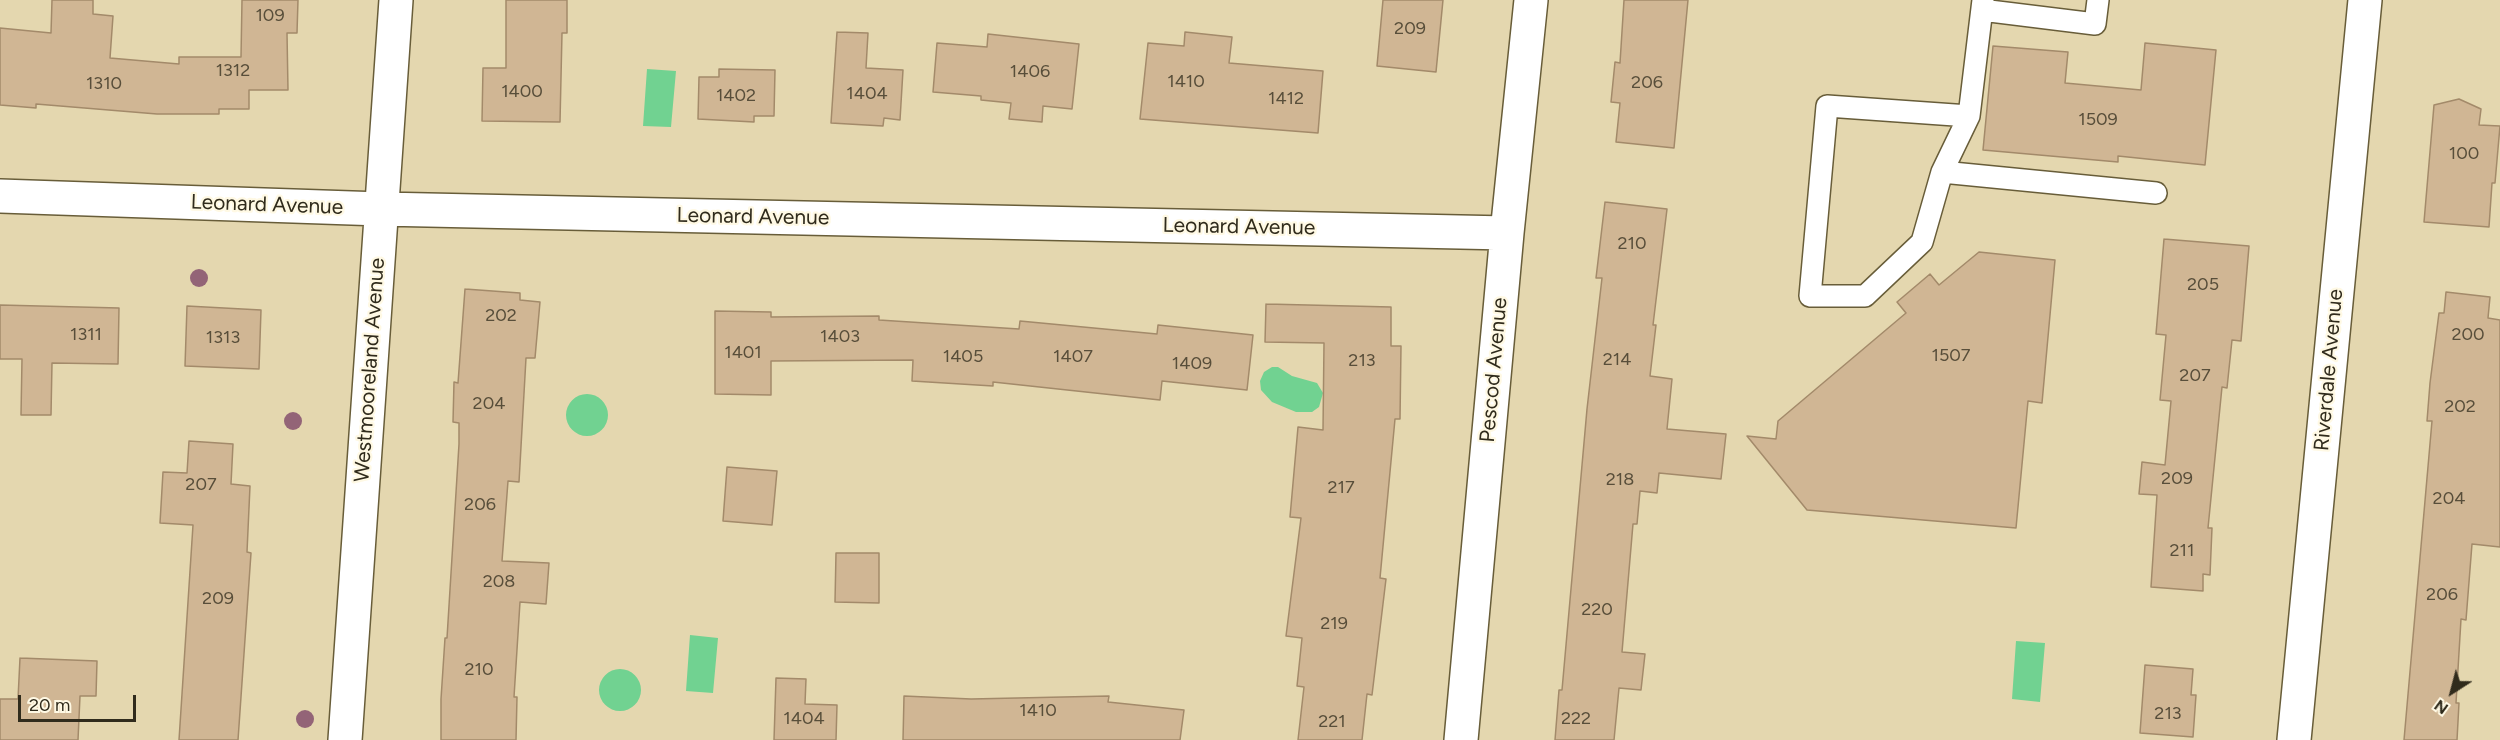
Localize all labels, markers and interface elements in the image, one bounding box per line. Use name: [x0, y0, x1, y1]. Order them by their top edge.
house number: 109: [255, 5, 285, 27]
house number: 209: [1394, 18, 1426, 40]
house number: 1312: [216, 60, 250, 82]
house number: 1406: [1010, 61, 1050, 83]
house number: 1410: [1167, 71, 1205, 93]
house number: 206: [1631, 72, 1663, 94]
house number: 1310: [86, 73, 122, 95]
house number: 1400: [501, 81, 543, 103]
house number: 1404: [846, 83, 888, 105]
house number: 1402: [716, 85, 756, 107]
house number: 1412: [1268, 88, 1304, 110]
house number: 1509: [2078, 109, 2118, 131]
house number: 100: [2449, 143, 2479, 165]
street label: Leonard Avenue: [190, 190, 344, 220]
street label: Leonard Avenue: [676, 203, 830, 231]
street label: Leonard Avenue: [1162, 213, 1316, 241]
house number: 210: [1617, 233, 1647, 255]
street label: Westmooreland Avenue: [350, 257, 390, 483]
house number: 205: [2187, 274, 2219, 296]
street label: Riverdale Avenue: [2309, 288, 2349, 452]
street label: Pescod Avenue: [1475, 297, 1513, 443]
house number: 202: [485, 305, 517, 327]
house number: 1311: [70, 324, 102, 346]
house number: 200: [2451, 324, 2485, 346]
house number: 1403: [820, 326, 860, 348]
house number: 1313: [206, 327, 240, 349]
house number: 1401: [724, 342, 762, 364]
house number: 1507: [1932, 345, 1970, 367]
house number: 1405: [943, 346, 983, 368]
house number: 1407: [1053, 346, 1093, 368]
house number: 214: [1603, 349, 1631, 371]
house number: 213: [1348, 350, 1376, 372]
house number: 1409: [1172, 353, 1212, 375]
house number: 207: [2179, 365, 2211, 387]
house number: 204: [473, 393, 505, 415]
house number: 202: [2444, 396, 2476, 418]
house number: 209: [2161, 468, 2193, 490]
house number: 218: [1606, 469, 1634, 491]
house number: 207: [185, 474, 217, 496]
house number: 217: [1327, 477, 1355, 499]
house number: 204: [2433, 488, 2465, 510]
house number: 206: [464, 494, 496, 516]
house number: 211: [2170, 540, 2194, 562]
house number: 208: [483, 571, 515, 593]
house number: 206: [2426, 584, 2458, 606]
house number: 209: [202, 588, 234, 610]
house number: 220: [1581, 599, 1613, 621]
house number: 219: [1320, 613, 1348, 635]
house number: 210: [464, 659, 494, 681]
north arrow: [2422, 662, 2482, 722]
scale bar: [21, 683, 140, 721]
text: 20 m: [29, 694, 70, 716]
text: N: [2431, 696, 2452, 718]
house number: 1410: [1019, 700, 1057, 722]
house number: 213: [2154, 703, 2182, 725]
house number: 1404: [783, 708, 825, 730]
house number: 222: [1561, 708, 1591, 730]
house number: 221: [1318, 711, 1346, 733]

